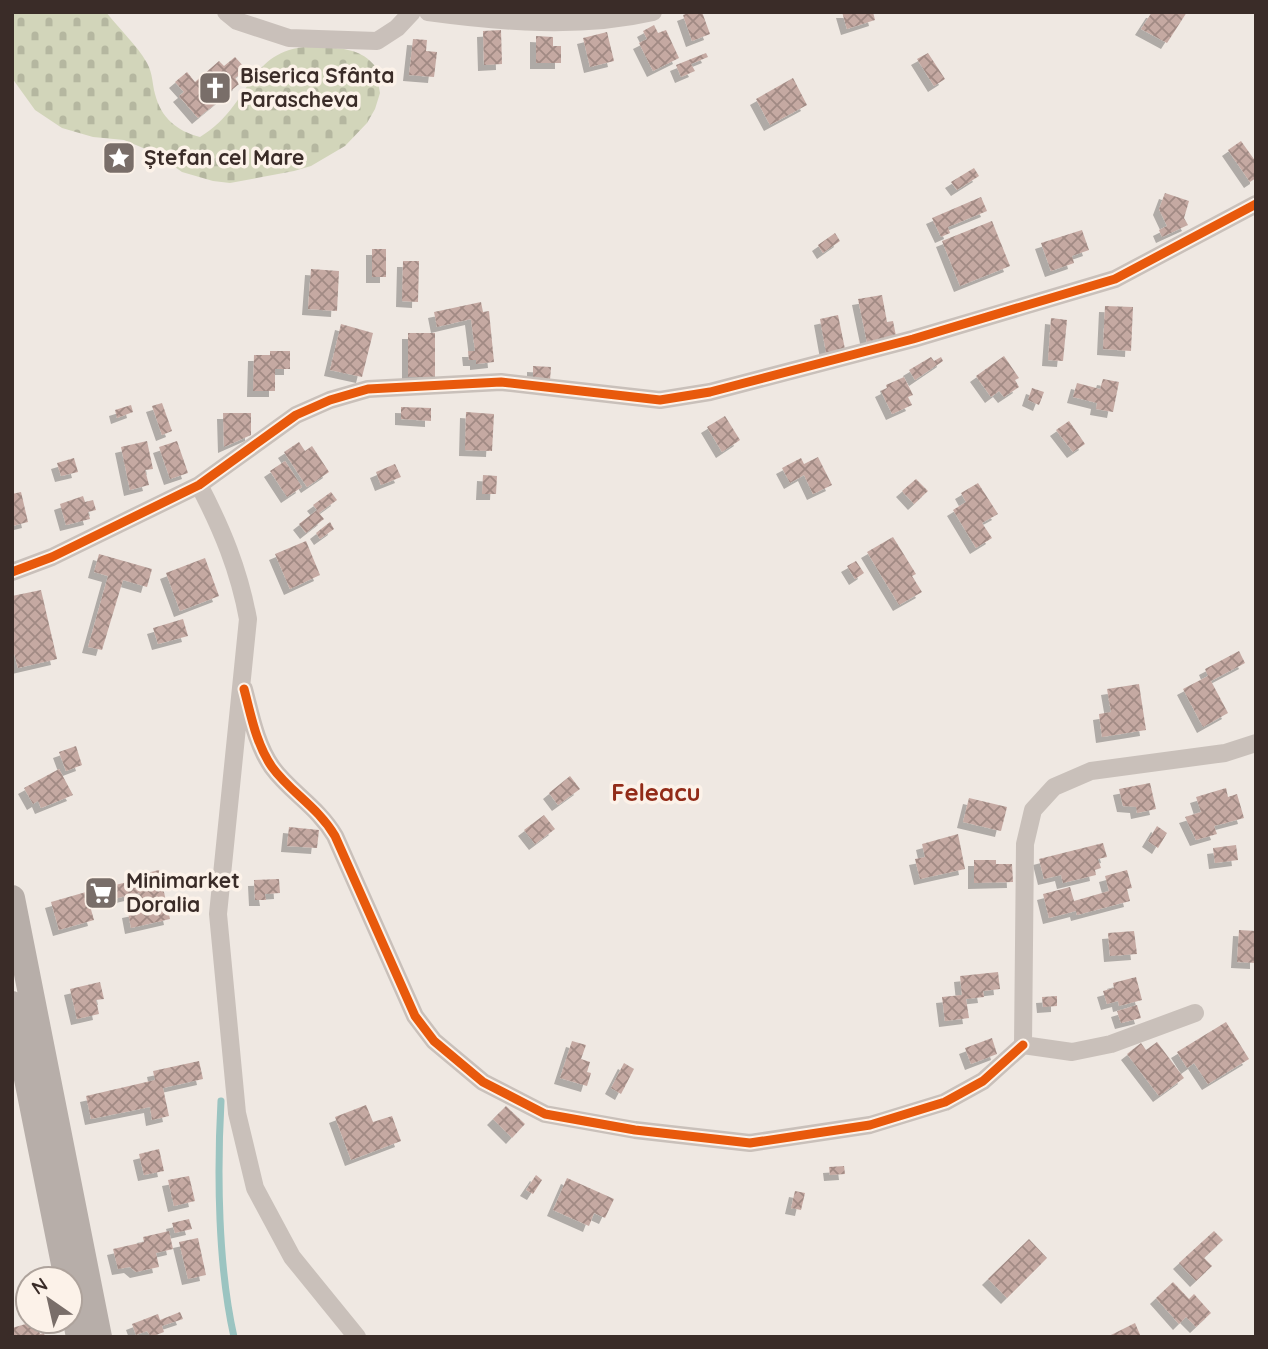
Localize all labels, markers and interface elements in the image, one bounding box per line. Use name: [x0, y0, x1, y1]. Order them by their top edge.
place label: Biserica Sfânta Parascheva: [240, 62, 394, 112]
church icon: Biserica Sfânta Parascheva: [196, 69, 234, 107]
place icon: Ștefan cel Mare: [100, 139, 138, 177]
place label: Ștefan cel Mare: [144, 144, 304, 170]
district label: Feleacu: [611, 777, 701, 807]
place label: Minimarket Doralia: [126, 867, 240, 917]
supermarket icon: Minimarket Doralia: [82, 874, 120, 912]
north arrow: [14, 1265, 84, 1335]
text: N: [27, 1272, 52, 1300]

